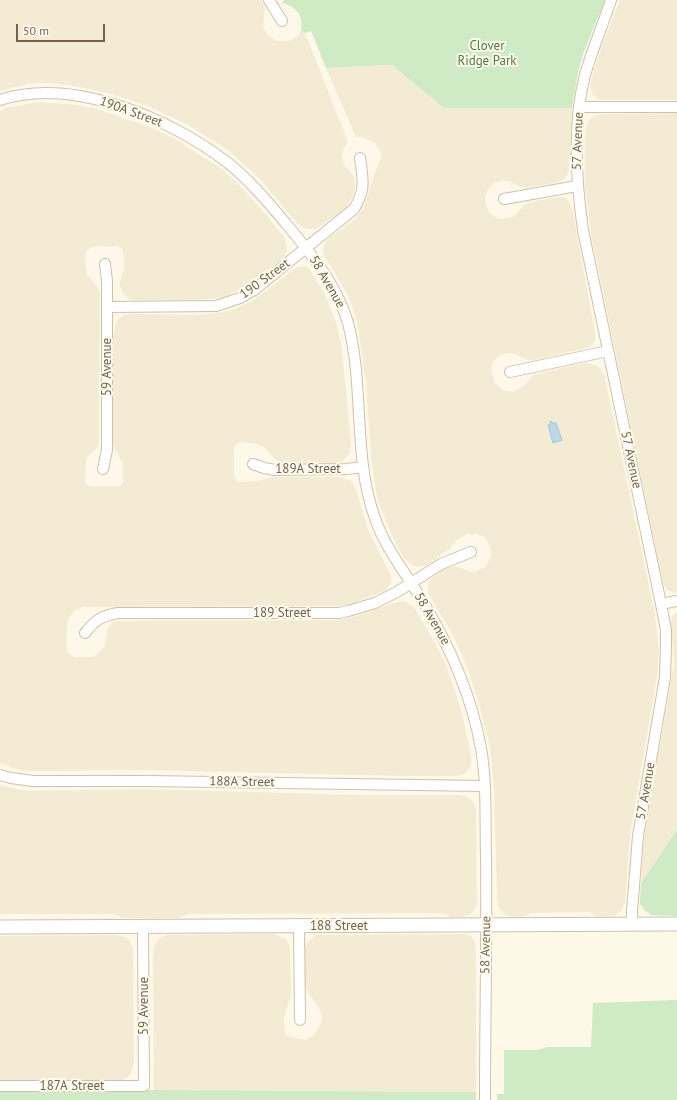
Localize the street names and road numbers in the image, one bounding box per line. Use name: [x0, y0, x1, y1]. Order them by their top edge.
street label: 190A Street: [98, 93, 164, 131]
street label: 57 Avenue: [569, 112, 587, 170]
street label: 58 Avenue: [306, 253, 348, 311]
street label: 190 Street: [237, 256, 293, 302]
street label: 59 Avenue: [99, 338, 115, 396]
street label: 57 Avenue: [617, 430, 645, 490]
street label: 189A Street: [275, 461, 341, 477]
street label: 58 Avenue: [411, 590, 453, 648]
street label: 189 Street: [253, 605, 311, 621]
street label: 57 Avenue: [633, 761, 659, 821]
street label: 188A Street: [209, 774, 275, 790]
street label: 58 Avenue: [478, 916, 494, 974]
street label: 188 Street: [310, 918, 368, 934]
street label: 59 Avenue: [136, 977, 152, 1035]
street label: 187A Street: [40, 1078, 104, 1094]

